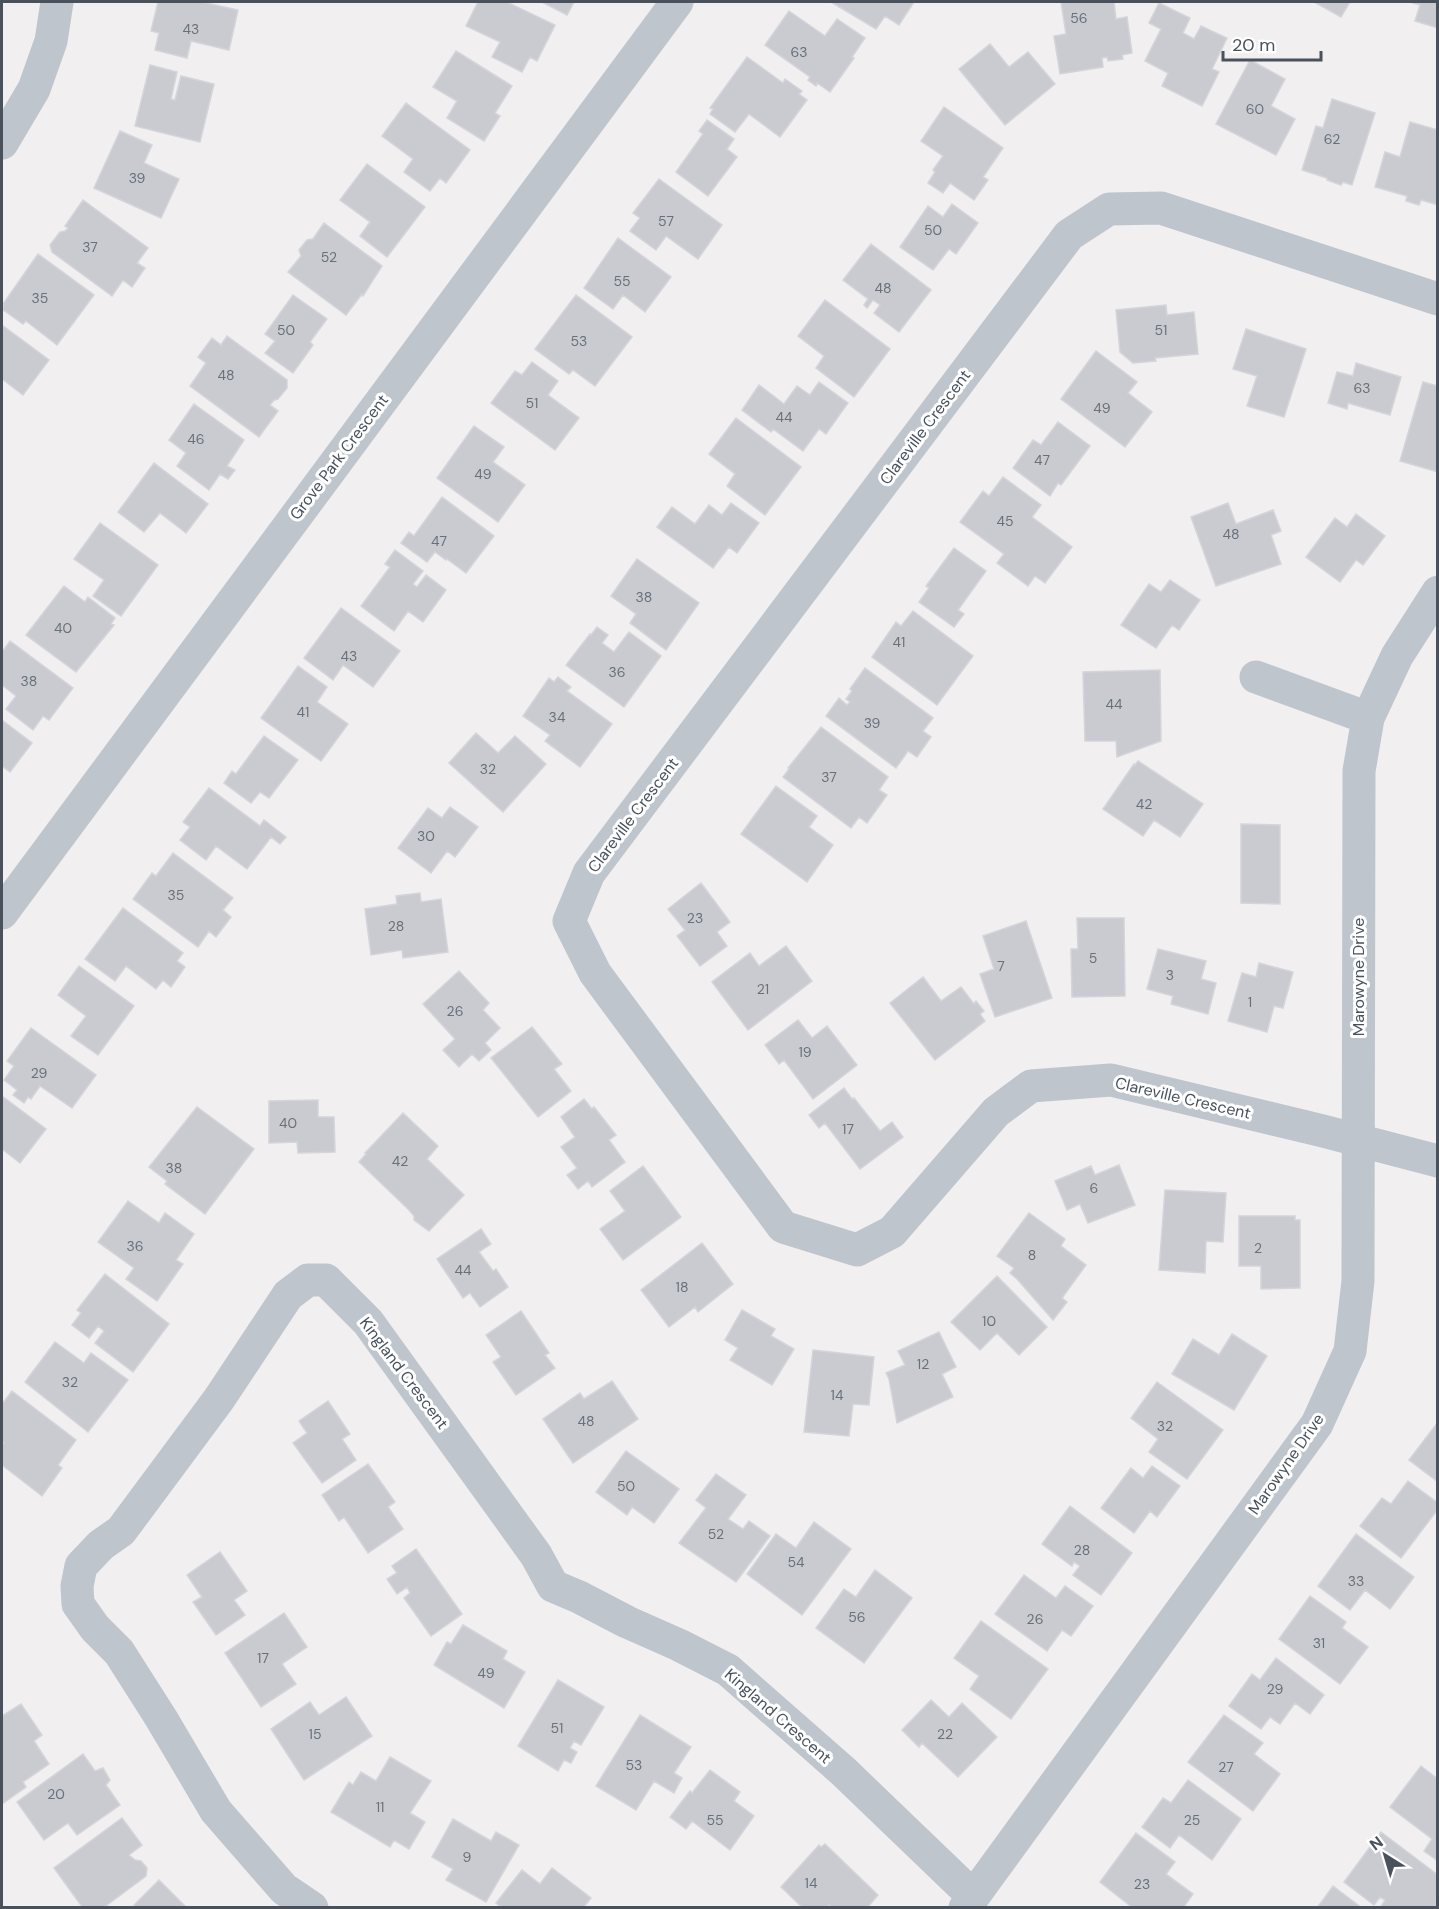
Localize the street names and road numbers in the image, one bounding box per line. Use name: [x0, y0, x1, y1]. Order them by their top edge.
street label: Clareville Crescent: [875, 365, 975, 489]
street label: Grove Park Crescent: [285, 390, 393, 524]
street label: Clareville Crescent: [583, 753, 683, 877]
street label: Marowyne Drive: [1348, 918, 1369, 1036]
street label: Clareville Crescent: [1113, 1072, 1253, 1124]
street label: Kingland Crescent: [355, 1313, 453, 1433]
street label: Marowyne Drive: [1243, 1409, 1329, 1519]
street label: Kingland Crescent: [720, 1664, 836, 1768]

